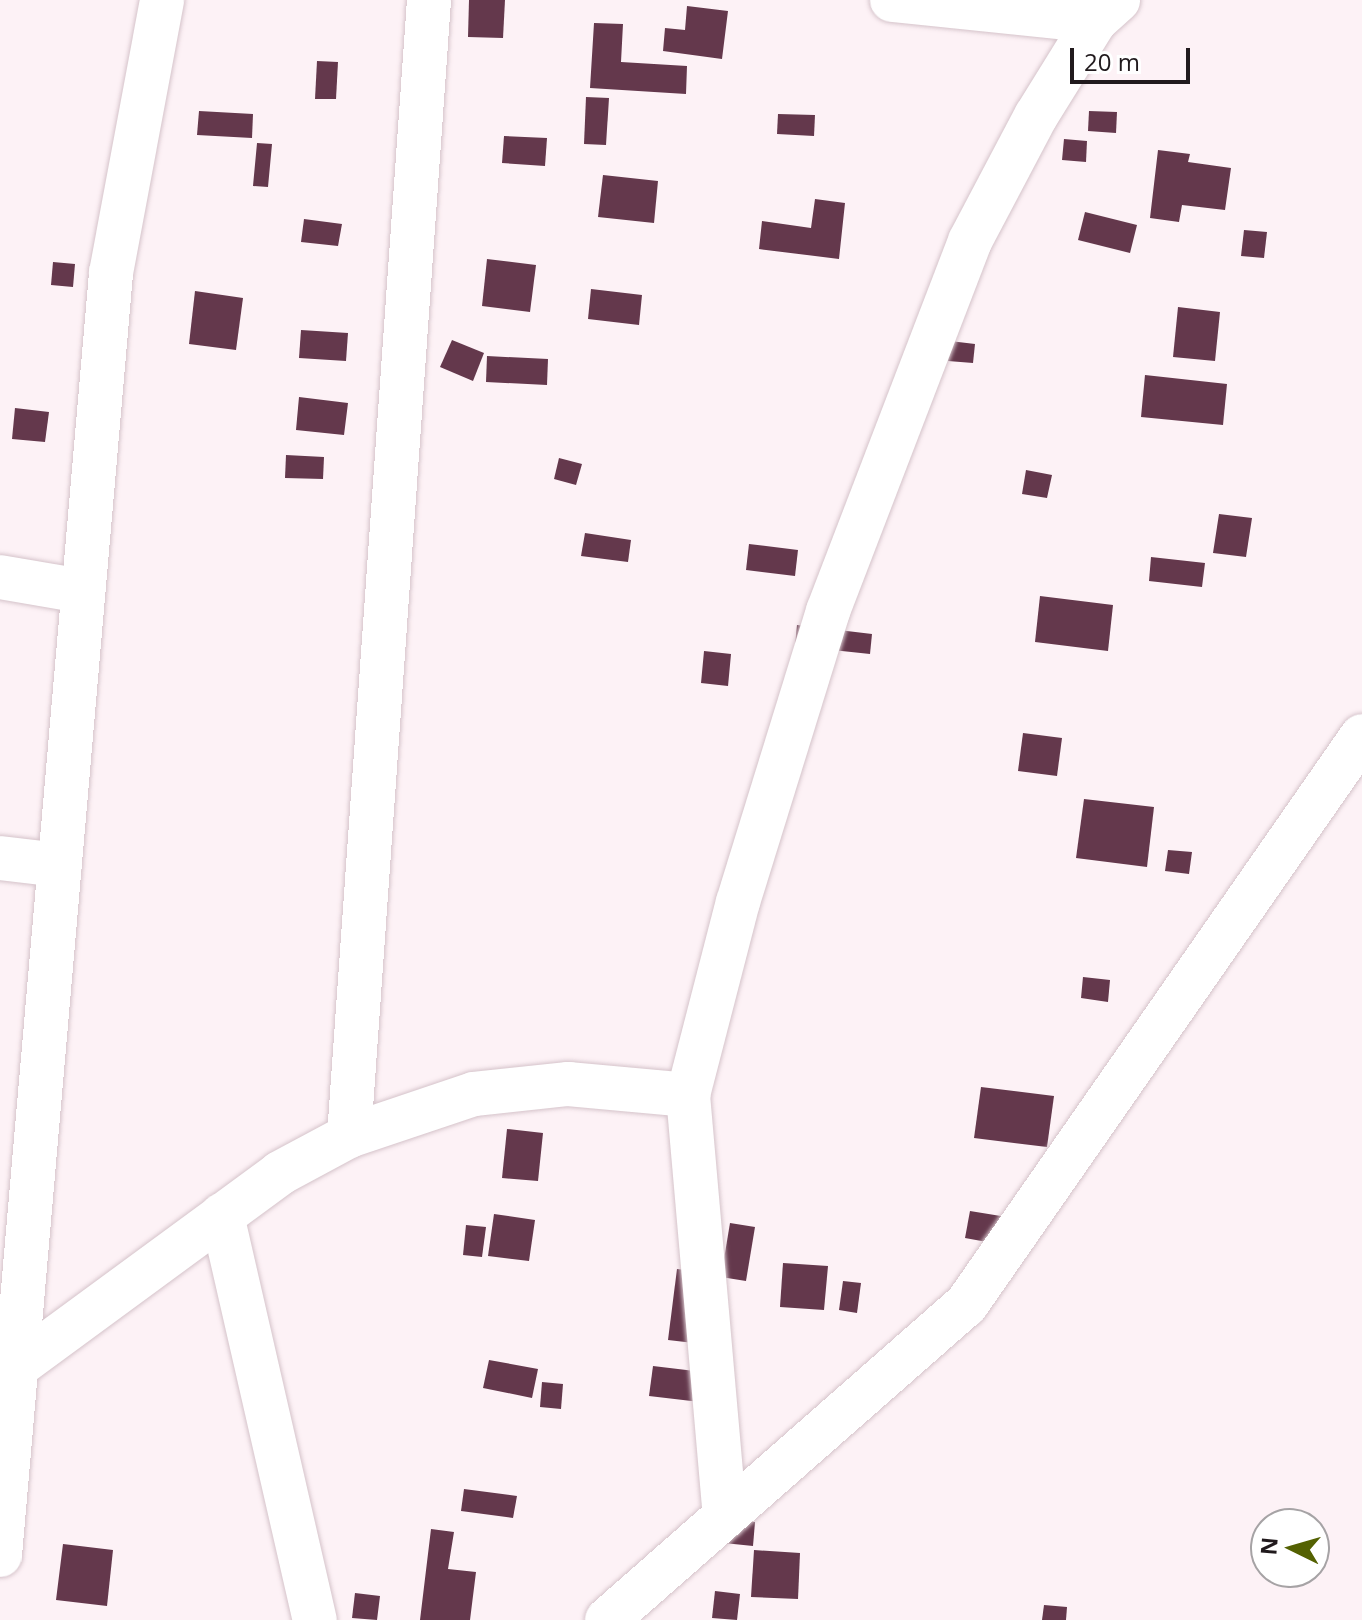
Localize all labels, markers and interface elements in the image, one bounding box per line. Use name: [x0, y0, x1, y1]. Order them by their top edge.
scale bar: [1074, 32, 1194, 82]
text: 20 m: [1084, 45, 1140, 78]
north arrow: [1250, 1508, 1330, 1588]
text: N: [1252, 1536, 1284, 1556]

